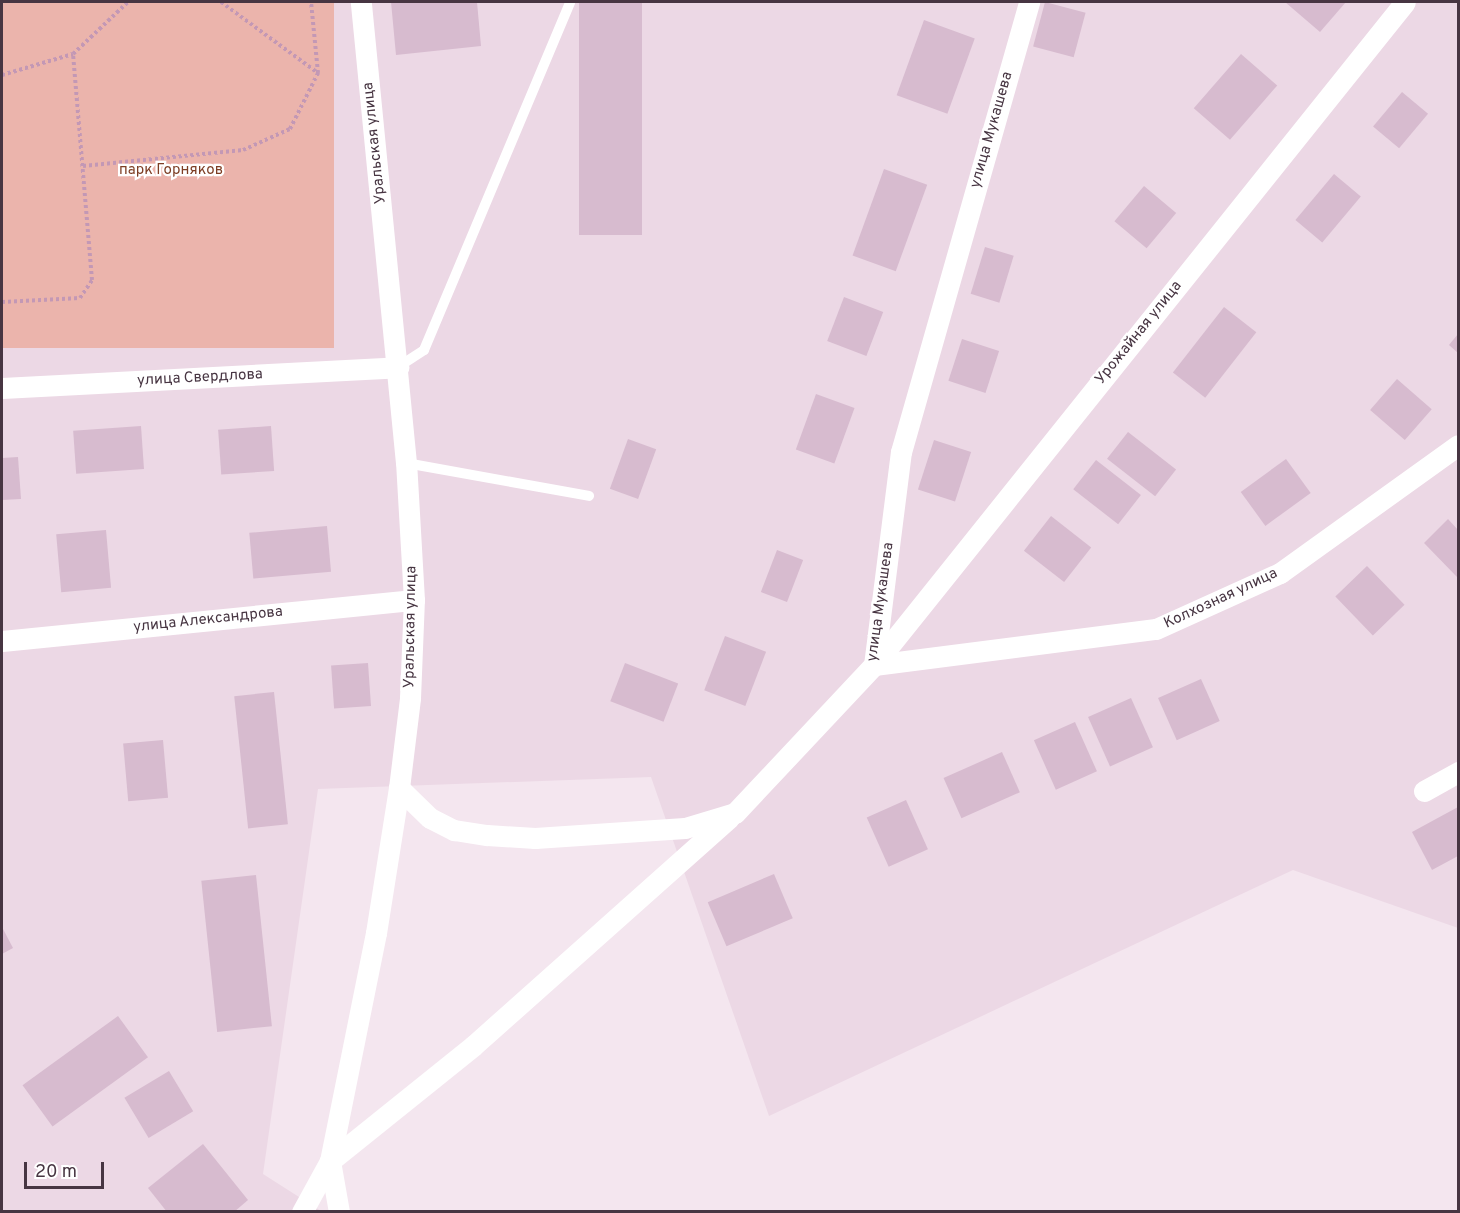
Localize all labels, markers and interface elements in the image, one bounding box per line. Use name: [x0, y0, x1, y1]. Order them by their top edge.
street label: улица Мукашева: [967, 70, 1017, 190]
street label: Уральская улица: [360, 81, 390, 205]
park label: парк Горняков: [119, 162, 223, 180]
street label: Урожайная улица: [1092, 278, 1186, 388]
street label: улица Свердлова: [137, 366, 263, 390]
street label: улица Мукашева: [864, 541, 898, 663]
street label: Колхозная улица: [1161, 565, 1281, 633]
street label: Уральская улица: [401, 566, 421, 688]
street label: улица Александрова: [132, 603, 284, 637]
scale bar: [27, 1150, 106, 1188]
text: 20 m: [35, 1161, 77, 1184]

